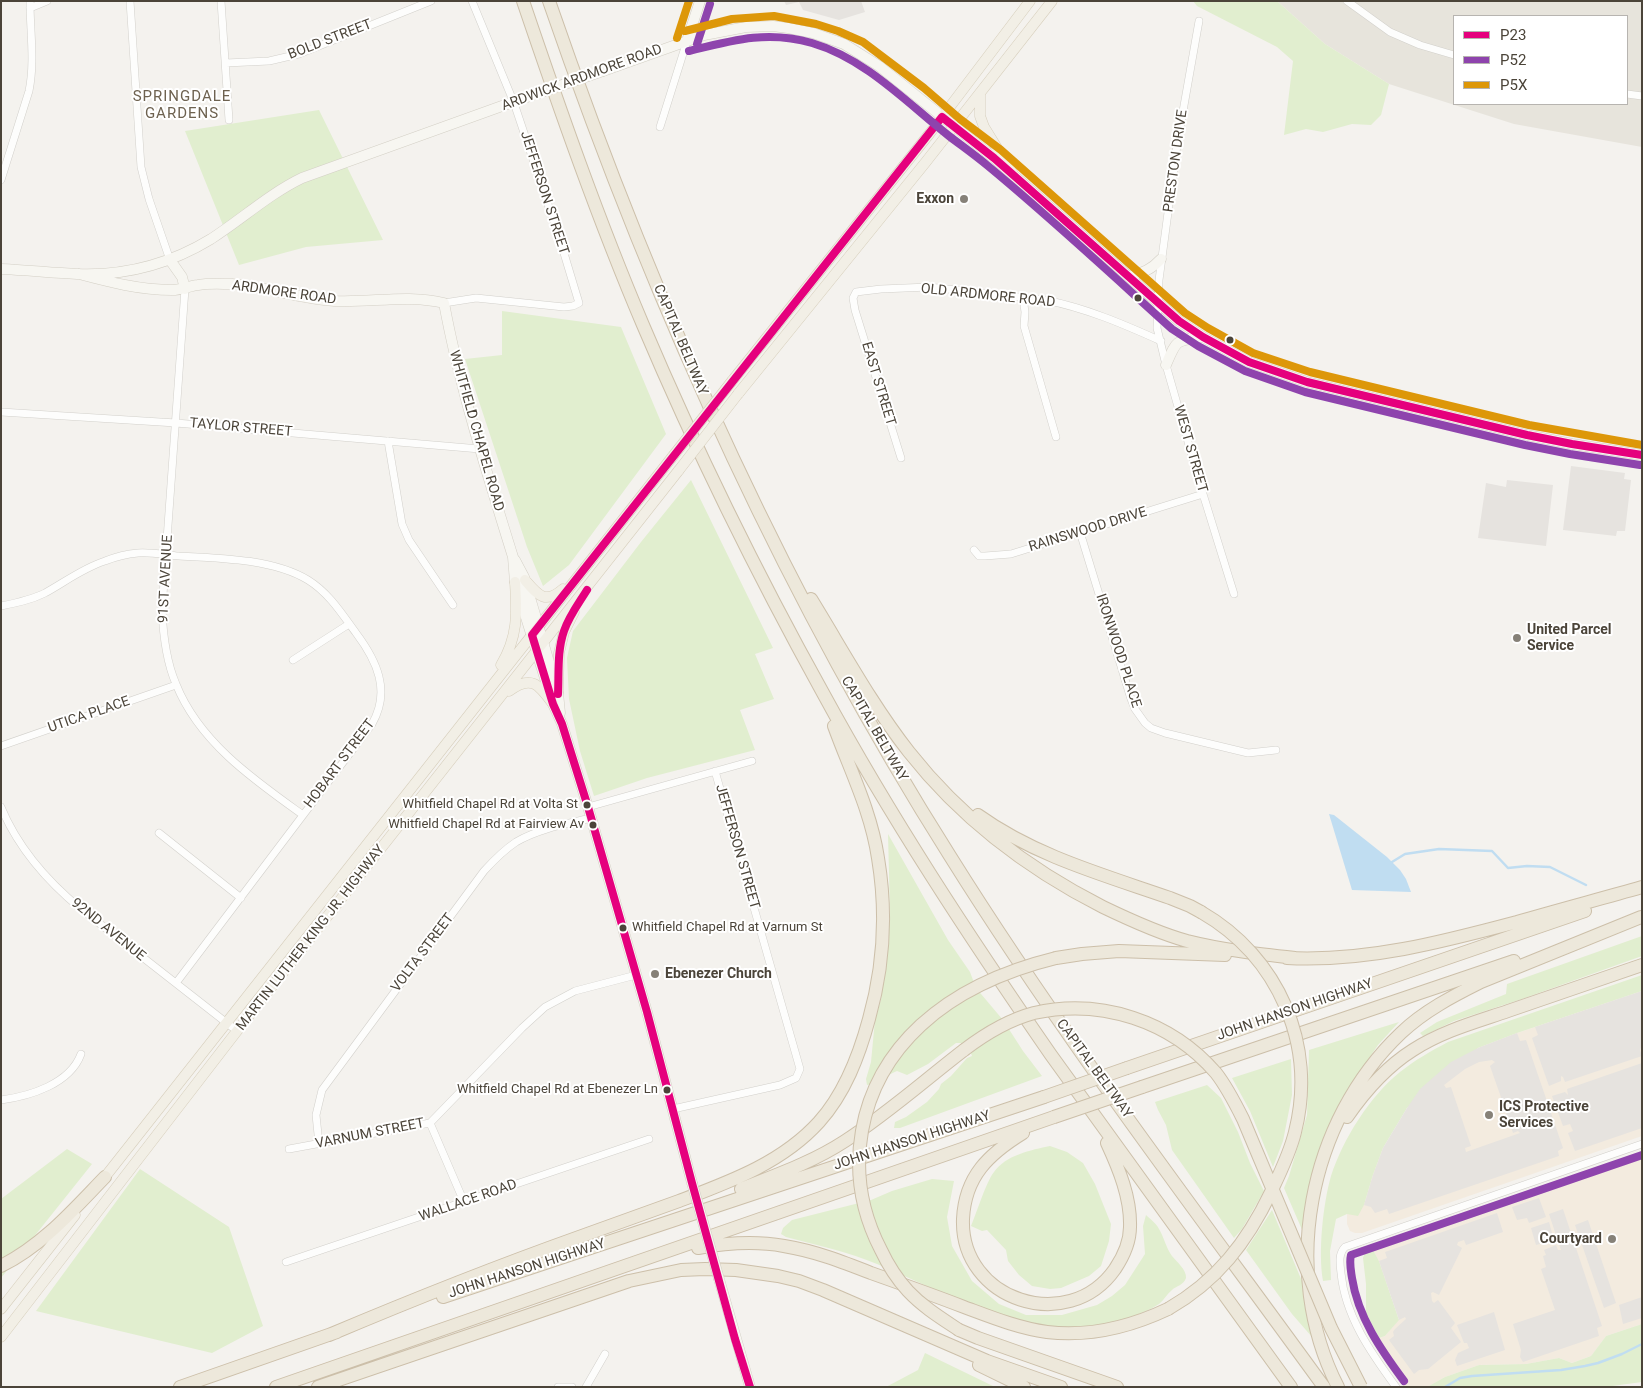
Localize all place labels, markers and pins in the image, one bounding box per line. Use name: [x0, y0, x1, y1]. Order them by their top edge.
place label: Exxon: [916, 191, 954, 207]
marker: Exxon: [958, 193, 970, 205]
unlabelled marker: [1133, 293, 1143, 303]
unlabelled marker: [1225, 335, 1235, 345]
place label: United Parcel Service: [1527, 622, 1611, 654]
marker: United Parcel Service: [1511, 632, 1523, 644]
place label: Whitfield Chapel Rd at Volta St: [403, 797, 578, 813]
marker: Whitfield Chapel Rd at Volta St: [582, 800, 592, 810]
place label: Whitfield Chapel Rd at Fairview Av: [388, 817, 584, 833]
marker: Whitfield Chapel Rd at Fairview Av: [588, 820, 598, 830]
place label: Whitfield Chapel Rd at Varnum St: [632, 920, 823, 936]
marker: Whitfield Chapel Rd at Varnum St: [618, 923, 628, 933]
place label: Ebenezer Church: [665, 966, 772, 982]
marker: Ebenezer Church: [649, 968, 661, 980]
place label: Whitfield Chapel Rd at Ebenezer Ln: [457, 1082, 658, 1098]
marker: Whitfield Chapel Rd at Ebenezer Ln: [662, 1085, 672, 1095]
place label: ICS Protective Services: [1499, 1099, 1589, 1132]
marker: ICS Protective Services: [1483, 1109, 1495, 1121]
place label: Courtyard: [1540, 1231, 1602, 1247]
marker: Courtyard: [1606, 1233, 1618, 1245]

